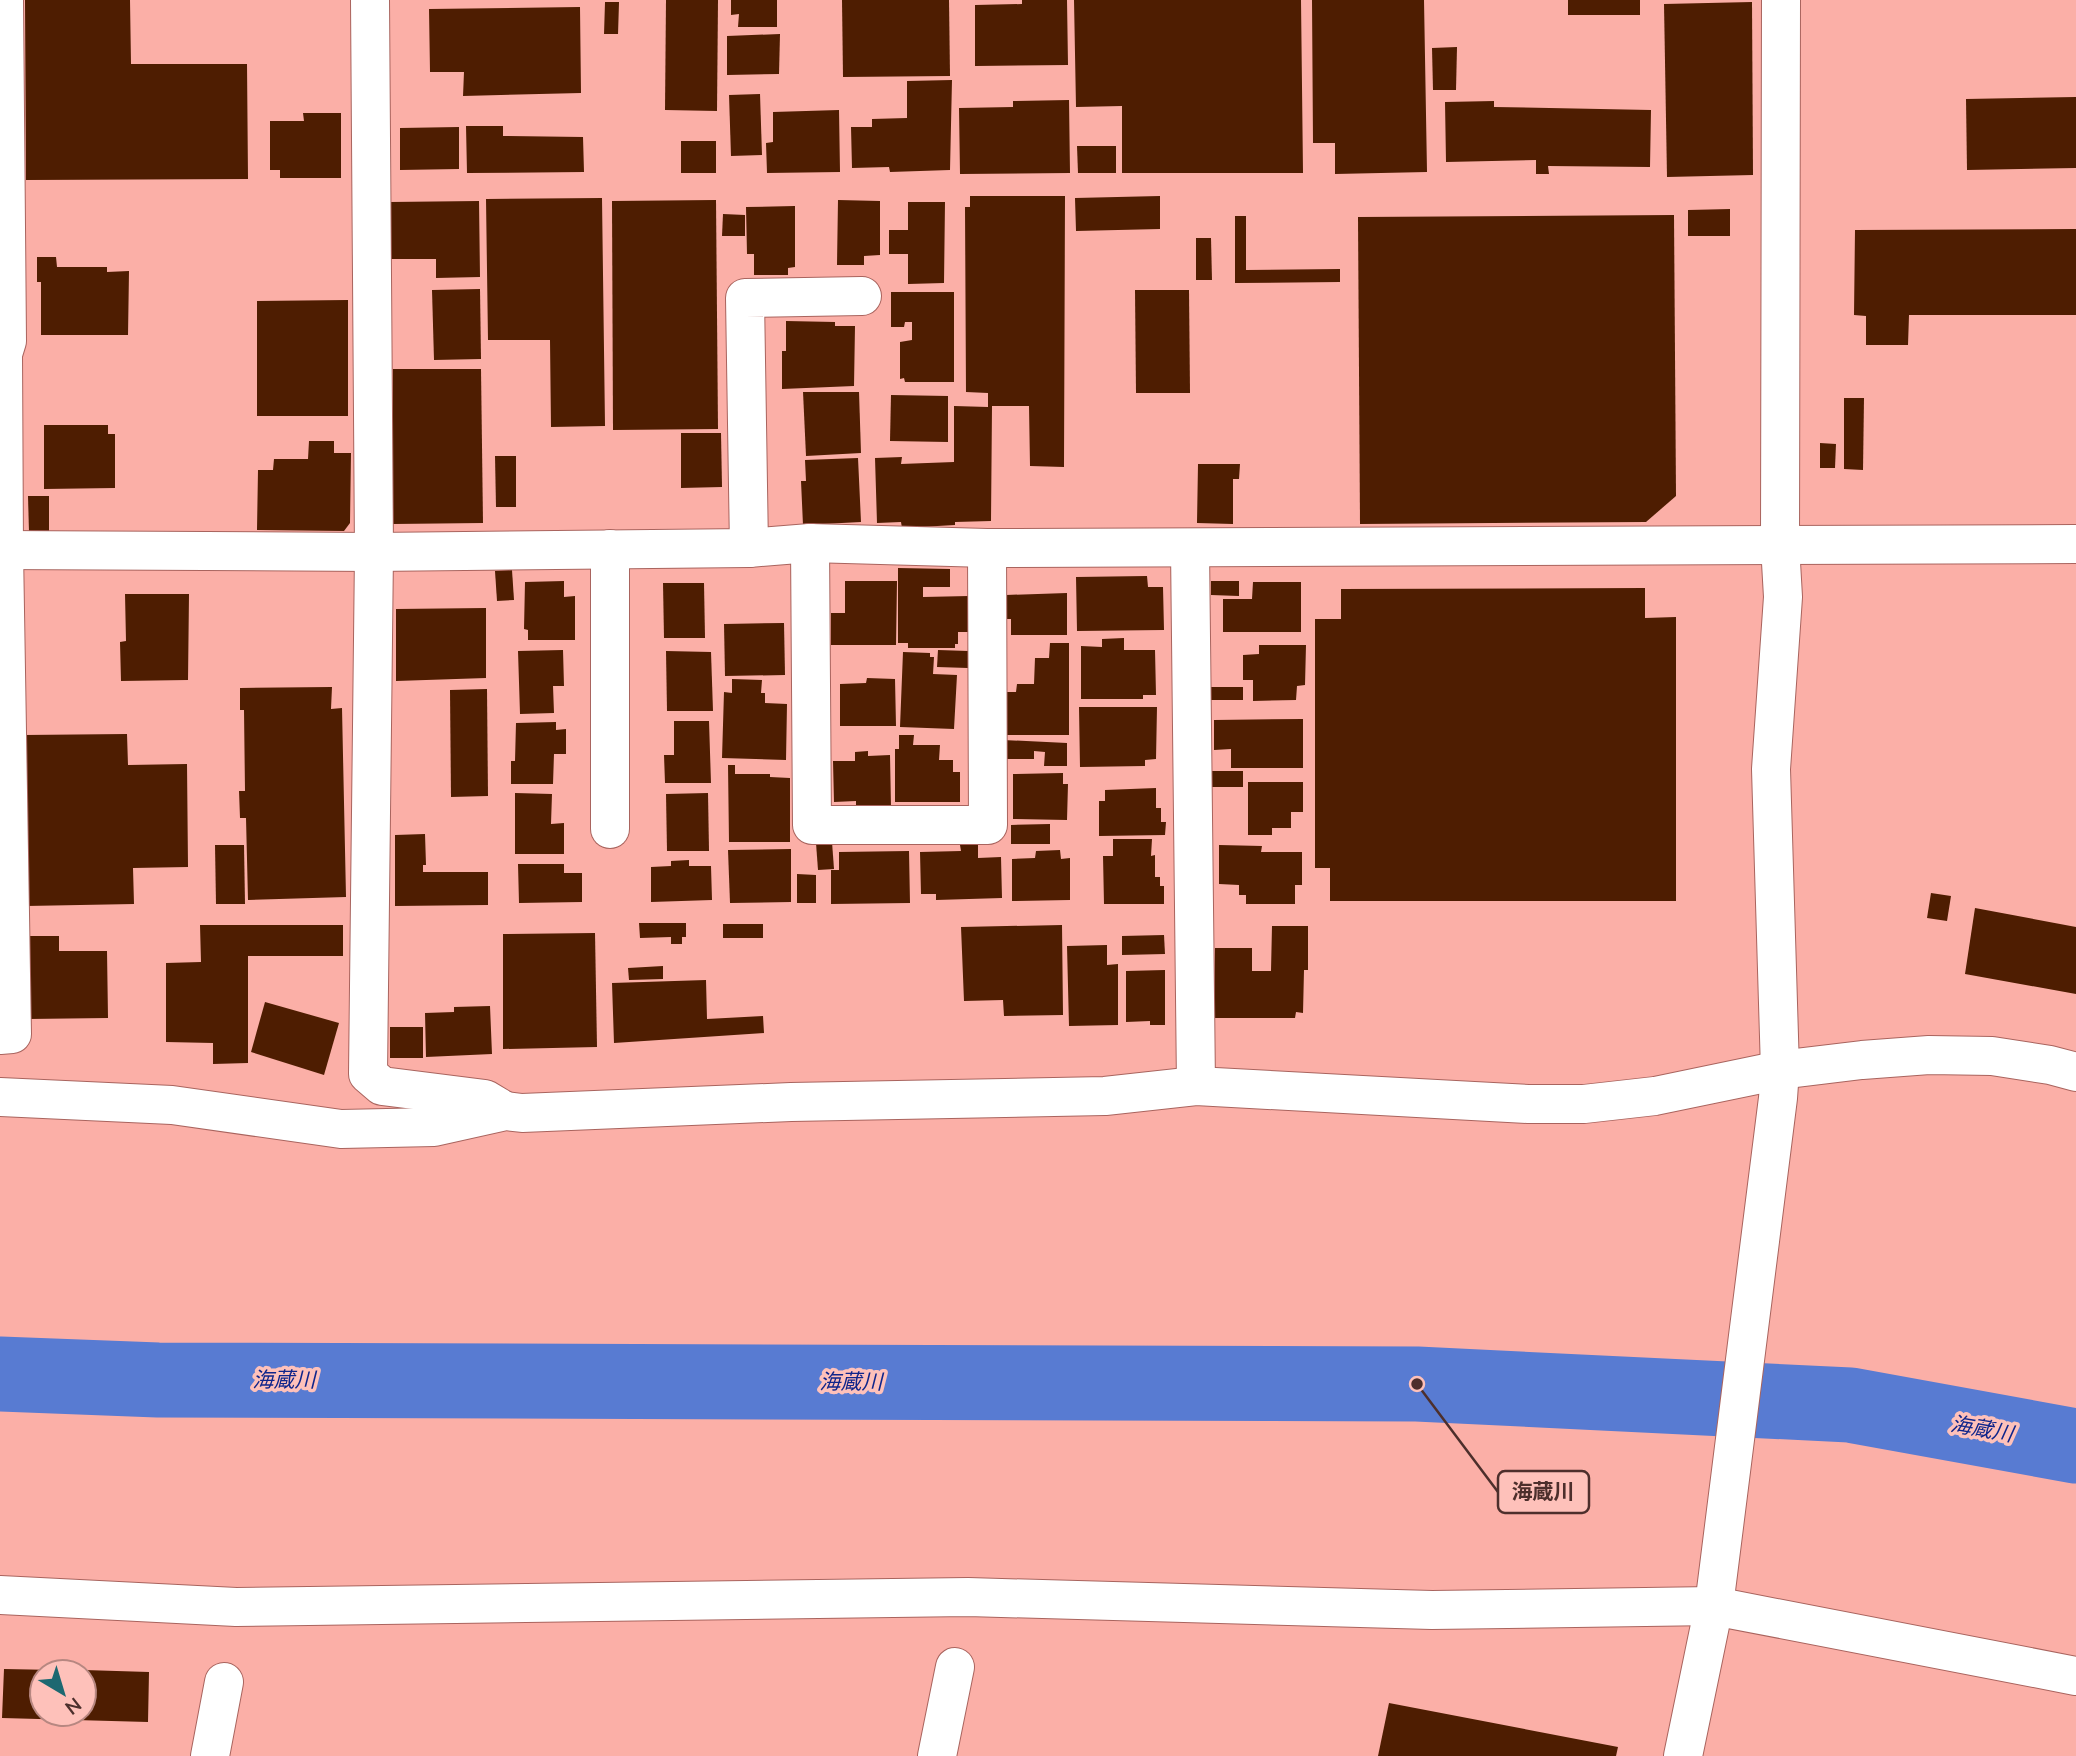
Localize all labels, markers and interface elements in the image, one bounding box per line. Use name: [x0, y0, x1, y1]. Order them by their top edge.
water label: 海蔵川: [253, 1366, 317, 1394]
water label: 海蔵川: [820, 1368, 884, 1396]
water label: 海蔵川: [1949, 1410, 2017, 1449]
callout: 海蔵川: [1498, 1471, 1589, 1513]
text: 海蔵川: [1512, 1478, 1575, 1506]
north arrow: [28, 1658, 98, 1728]
text: N: [59, 1691, 86, 1720]

